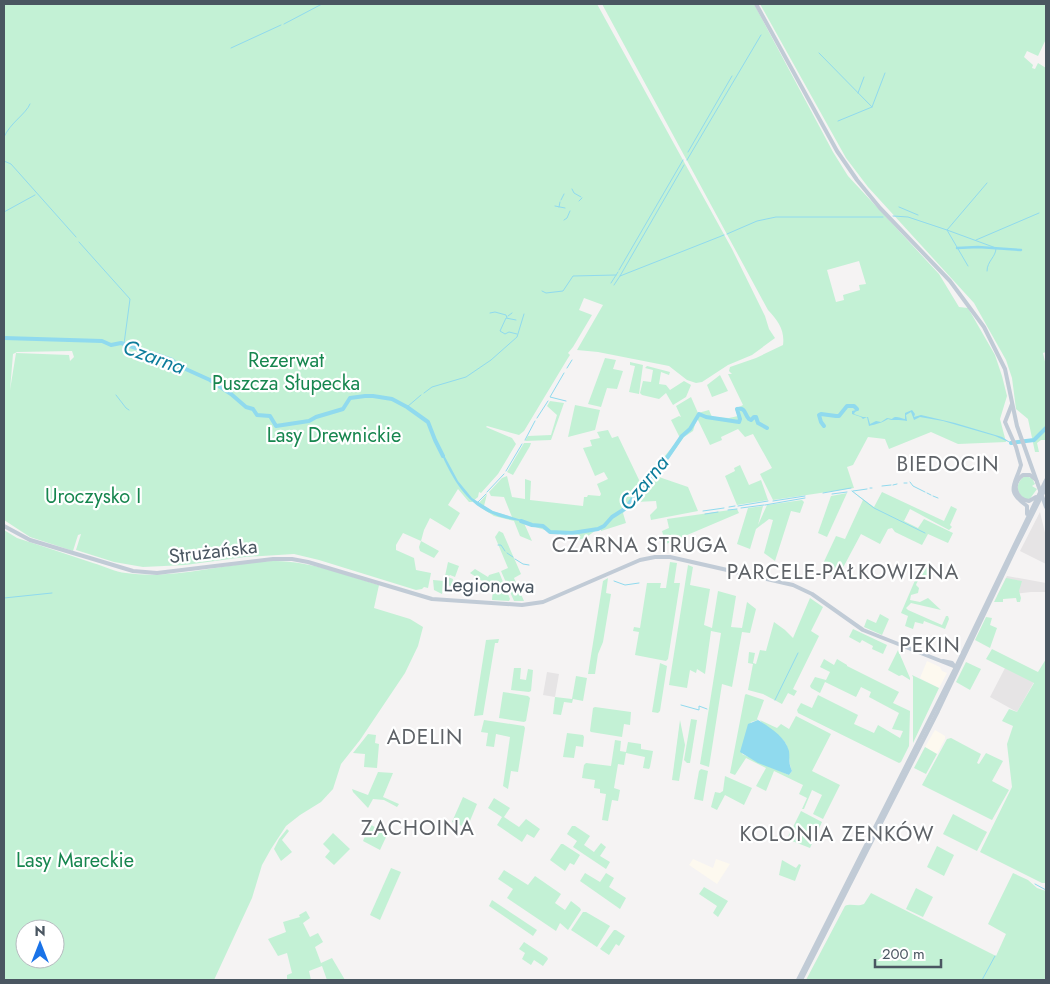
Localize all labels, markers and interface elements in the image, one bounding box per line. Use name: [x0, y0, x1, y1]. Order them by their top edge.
water label: Czarna: [119, 332, 190, 382]
park label: Rezerwat Puszcza Słupecka: [212, 346, 360, 398]
park label: Lasy Drewnickie: [267, 421, 401, 450]
water label: Czarna: [612, 448, 676, 517]
district label: BIEDOCIN: [896, 449, 1000, 479]
park label: Uroczysko I: [45, 482, 141, 511]
district label: CZARNA STRUGA: [552, 530, 728, 560]
street label: Strużańska: [167, 532, 259, 571]
district label: PARCELE-PAŁKOWIZNA: [727, 557, 959, 587]
street label: Legionowa: [443, 570, 535, 601]
district label: PEKIN: [899, 630, 961, 660]
district label: ADELIN: [387, 722, 463, 752]
district label: ZACHOINA: [361, 813, 475, 843]
district label: KOLONIA ZENKÓW: [739, 819, 935, 849]
park label: Lasy Mareckie: [16, 846, 134, 875]
north arrow: [15, 919, 65, 969]
text: N: [34, 921, 46, 941]
scale bar: [875, 936, 941, 968]
text: 200 m: [882, 943, 925, 965]

